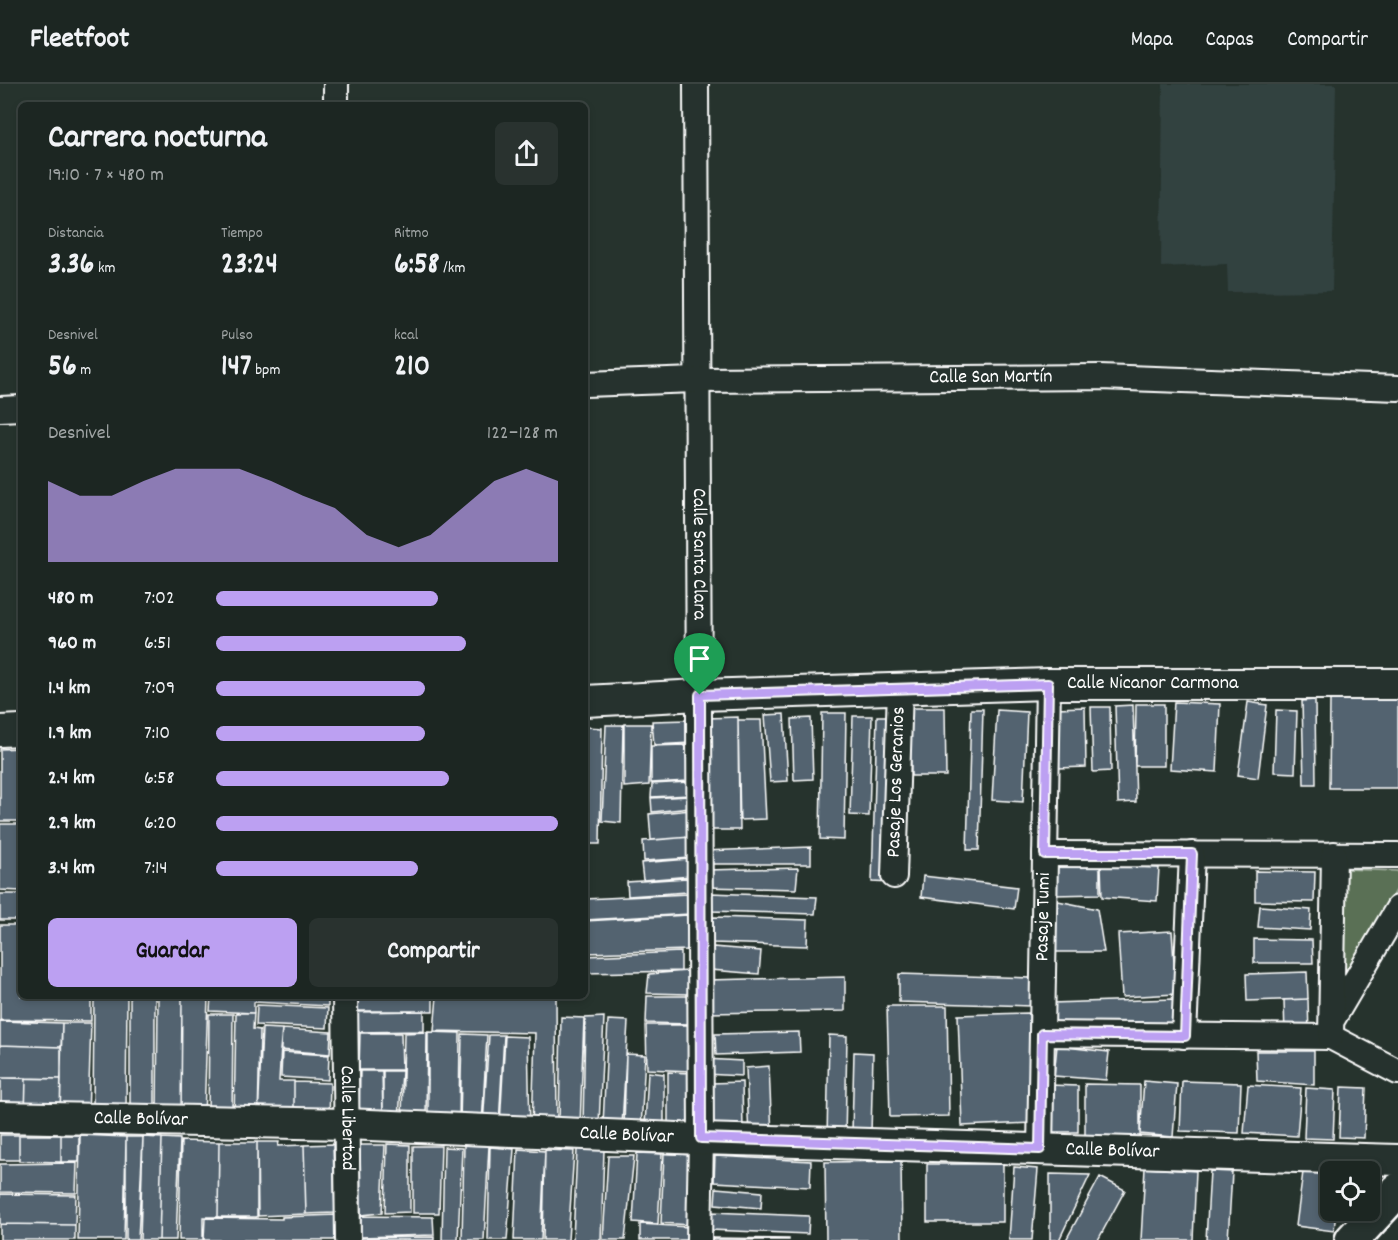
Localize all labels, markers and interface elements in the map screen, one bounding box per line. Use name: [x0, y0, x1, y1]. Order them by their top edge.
text: Fleetfoot: [30, 21, 129, 61]
text: Mapa: [1131, 26, 1173, 56]
text: Capas: [1206, 26, 1254, 56]
text: Compartir: [1287, 26, 1368, 56]
text: Carrera nocturna: [48, 116, 267, 163]
button: share: [495, 122, 558, 185]
text: 19:10 · 7 × 480 m: [48, 162, 164, 190]
text: Distancia: [48, 222, 104, 245]
text: Tiempo: [221, 222, 263, 245]
text: Ritmo: [394, 222, 429, 245]
text: 3.36: [48, 245, 94, 288]
text: 23:24: [221, 245, 278, 288]
text: 6:58: [394, 245, 440, 288]
text: km: [94, 257, 116, 280]
text: /km: [440, 257, 465, 280]
text: Desnivel: [48, 324, 98, 347]
text: Pulso: [221, 324, 253, 347]
text: kcal: [394, 324, 418, 347]
text: 56: [48, 347, 77, 390]
text: 147: [221, 347, 252, 390]
text: 210: [394, 347, 430, 390]
text: m: [77, 359, 91, 382]
text: bpm: [252, 359, 280, 382]
street label: Calle San Martín: [929, 363, 1053, 392]
text: Desnivel: [48, 420, 110, 448]
text: 122–128 m: [487, 420, 558, 448]
street label: Calle Santa Clara: [684, 488, 713, 621]
text: 480 m: [48, 585, 94, 613]
text: 7:02: [144, 585, 175, 613]
text: 960 m: [48, 630, 96, 658]
text: 6:51: [144, 630, 171, 658]
pin: [674, 633, 725, 695]
icon: arrive: [683, 642, 716, 675]
street label: Calle Nicanor Carmona: [1067, 670, 1239, 698]
text: 1.4 km: [48, 675, 91, 703]
text: 7:09: [144, 675, 175, 703]
street label: Pasaje Los Geranios: [881, 706, 913, 858]
text: 1.9 km: [48, 720, 91, 748]
text: 7:10: [144, 720, 170, 748]
text: 2.4 km: [48, 765, 95, 793]
text: 6:58: [144, 765, 174, 793]
text: 2.9 km: [48, 810, 96, 838]
text: 6:20: [144, 810, 177, 838]
text: 3.4 km: [48, 855, 95, 883]
text: 7:14: [144, 855, 168, 883]
street label: Pasaje Tumi: [1029, 872, 1059, 962]
button: Guardar: [48, 918, 297, 987]
button: Compartir: [309, 918, 558, 987]
street label: Calle Libertad: [332, 1065, 361, 1171]
street label: Calle Bolívar: [94, 1105, 189, 1135]
street label: Calle Bolívar: [579, 1120, 675, 1152]
street label: Calle Bolívar: [1065, 1136, 1161, 1167]
map controls: [1320, 1161, 1380, 1221]
button: locate: [1320, 1161, 1380, 1221]

